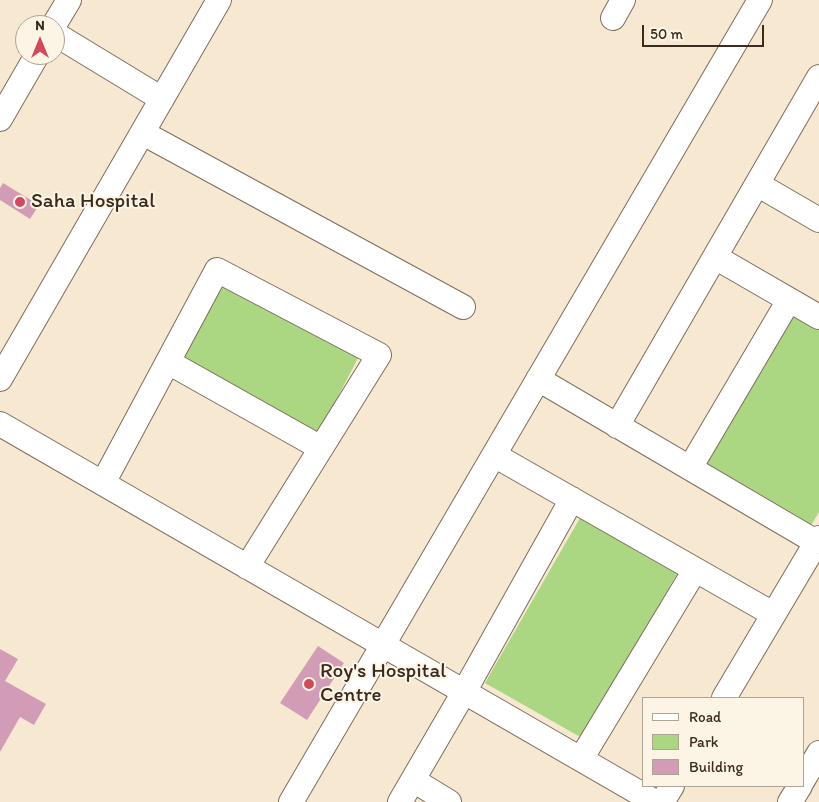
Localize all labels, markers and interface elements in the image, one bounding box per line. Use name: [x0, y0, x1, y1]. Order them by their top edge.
north arrow: [15, 15, 65, 65]
scale bar: [644, 15, 766, 47]
text: N: [35, 17, 45, 34]
text: 50 m: [650, 25, 683, 43]
place label: Saha Hospital: [31, 189, 155, 215]
marker: Saha Hospital: [13, 195, 27, 209]
place label: Roy's Hospital Centre: [320, 659, 446, 709]
marker: Roy's Hospital Centre: [302, 677, 316, 691]
legend: [642, 697, 804, 787]
text: Road: [689, 708, 721, 726]
text: Park: [689, 733, 719, 751]
text: Building: [689, 758, 743, 776]

